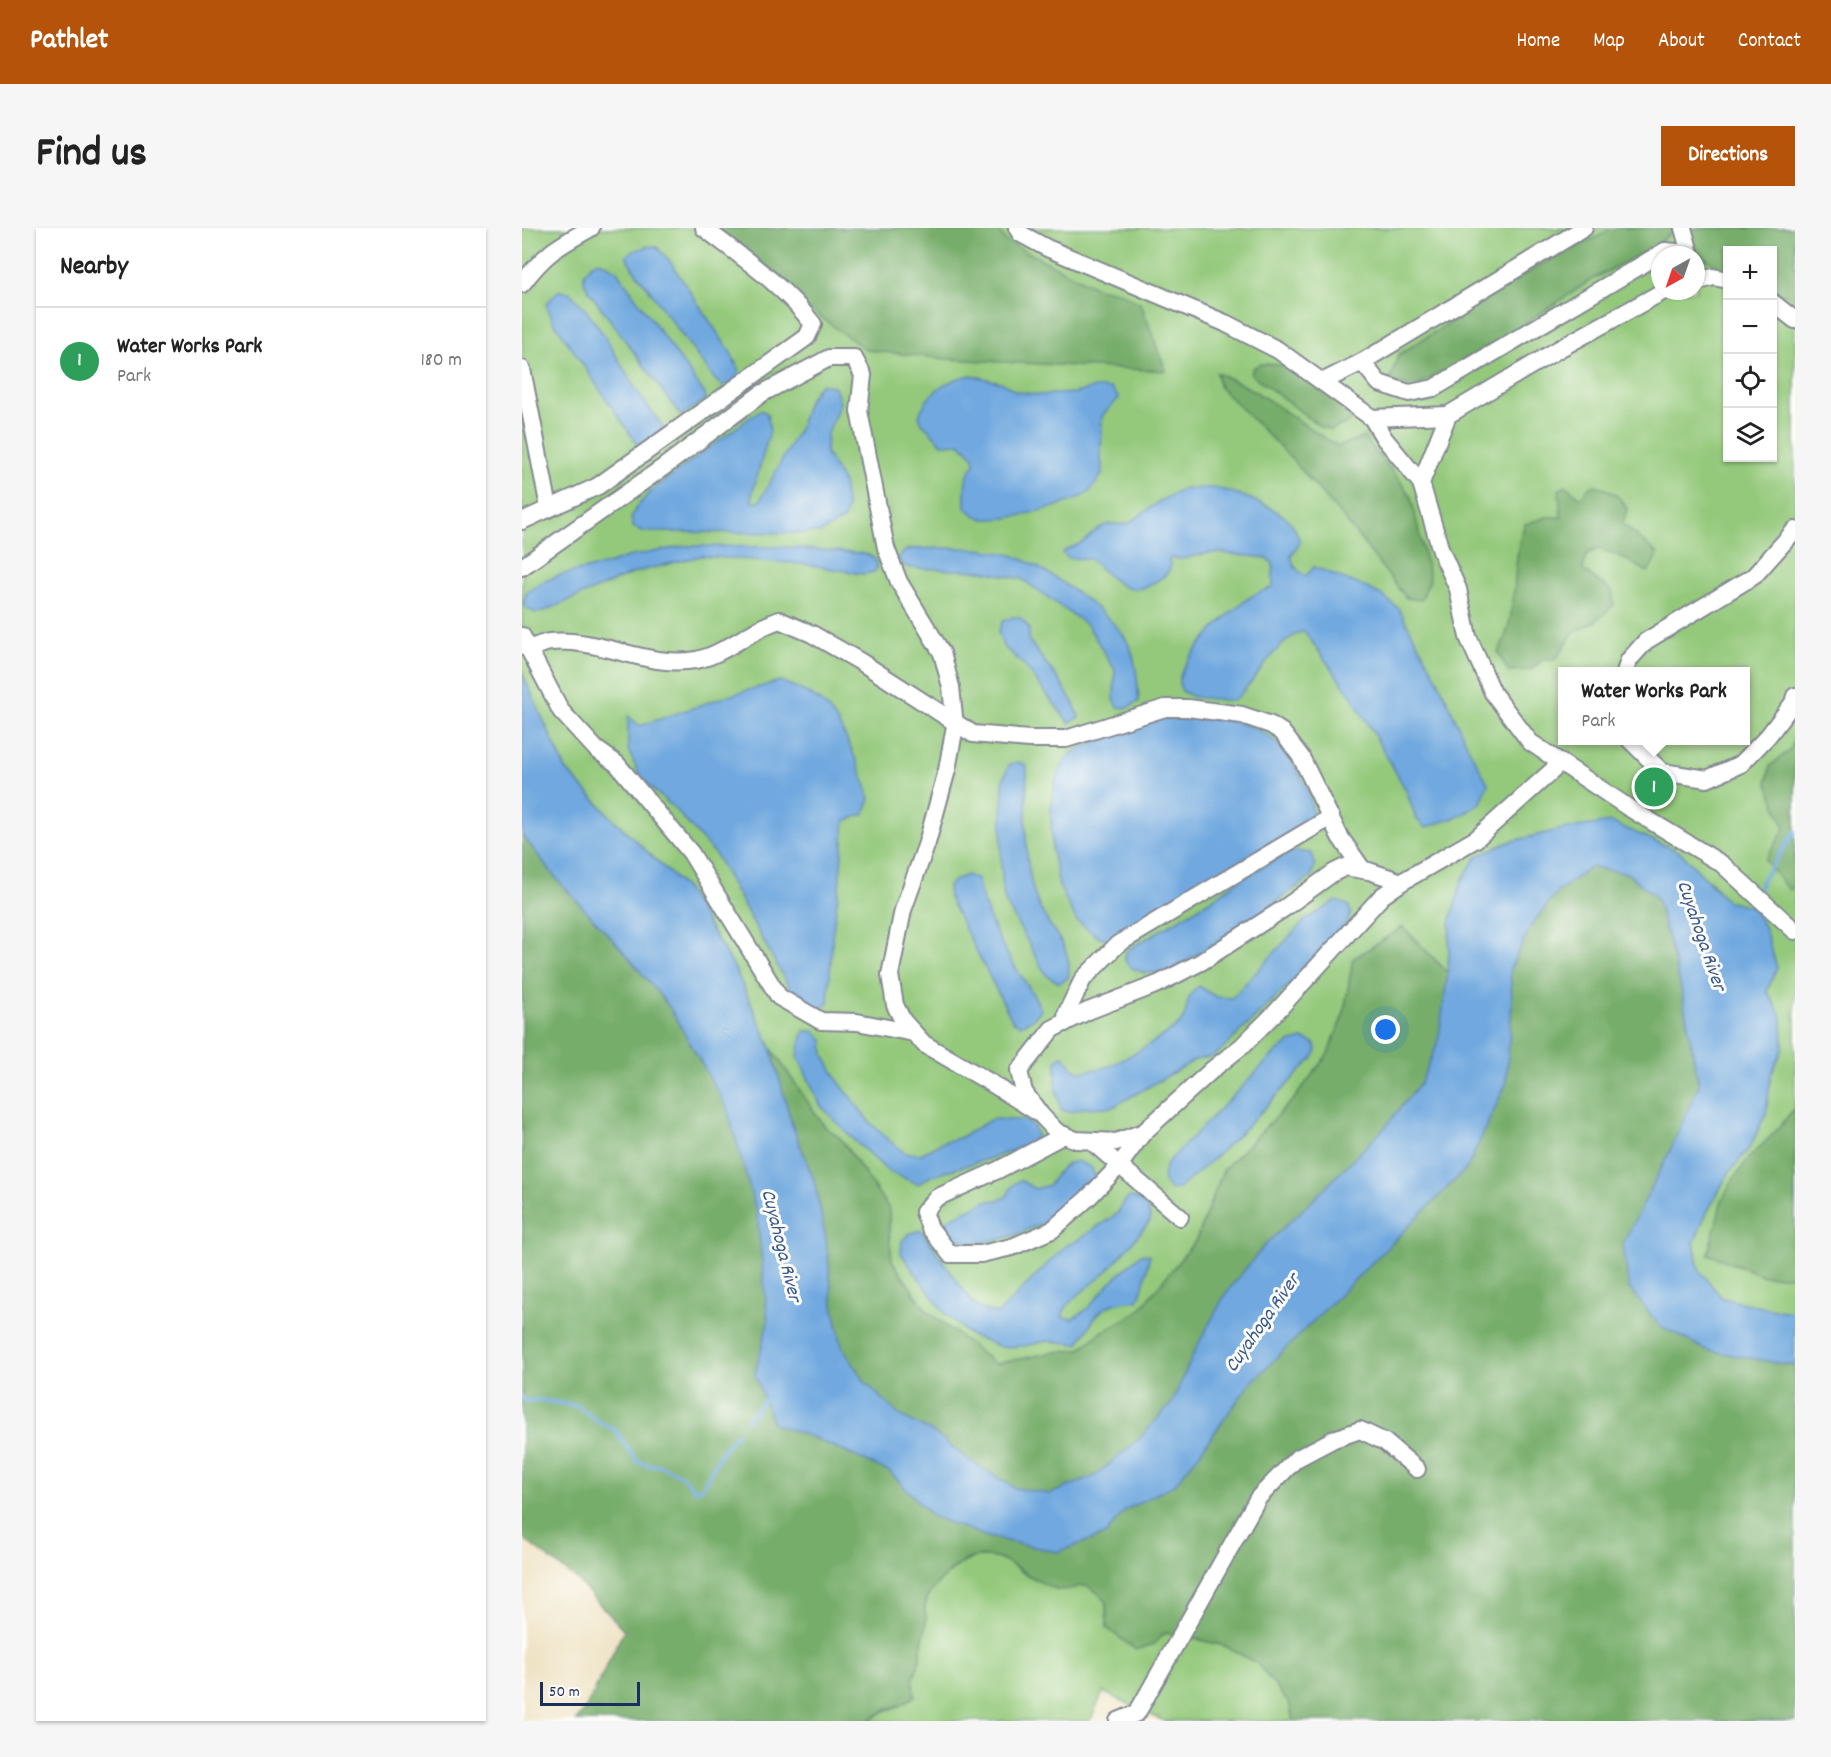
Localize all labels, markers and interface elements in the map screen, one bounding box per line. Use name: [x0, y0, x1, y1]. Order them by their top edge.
text: Pathlet: [30, 22, 108, 62]
text: Home: [1516, 27, 1560, 57]
text: Map: [1593, 27, 1625, 57]
text: About: [1658, 27, 1705, 57]
text: Contact: [1738, 27, 1801, 57]
text: Find us: [36, 126, 147, 186]
button: Directions: [1661, 126, 1795, 186]
north arrow: [1651, 246, 1705, 300]
map controls: [1723, 246, 1777, 462]
button: +: [1723, 246, 1777, 300]
text: Nearby: [60, 249, 128, 286]
button: −: [1723, 300, 1777, 354]
text: Water Works Park: [117, 332, 262, 363]
text: 1: [77, 347, 82, 375]
text: 180 m: [420, 347, 462, 375]
button: locate: [1723, 354, 1777, 408]
text: Park: [117, 363, 151, 391]
button: layers: [1723, 408, 1777, 462]
popup: [1558, 667, 1750, 745]
text: Water Works Park: [1581, 677, 1727, 708]
text: Park: [1581, 708, 1615, 736]
pin: 1: [1634, 764, 1674, 810]
water label: Cuyahoga River: [1668, 877, 1733, 997]
your location: [1371, 1015, 1400, 1044]
water label: Cuyahoga River: [753, 1187, 808, 1307]
water label: Cuyahoga River: [1219, 1267, 1309, 1379]
scale bar: [540, 1679, 640, 1706]
text: 50 m: [549, 1681, 580, 1704]

